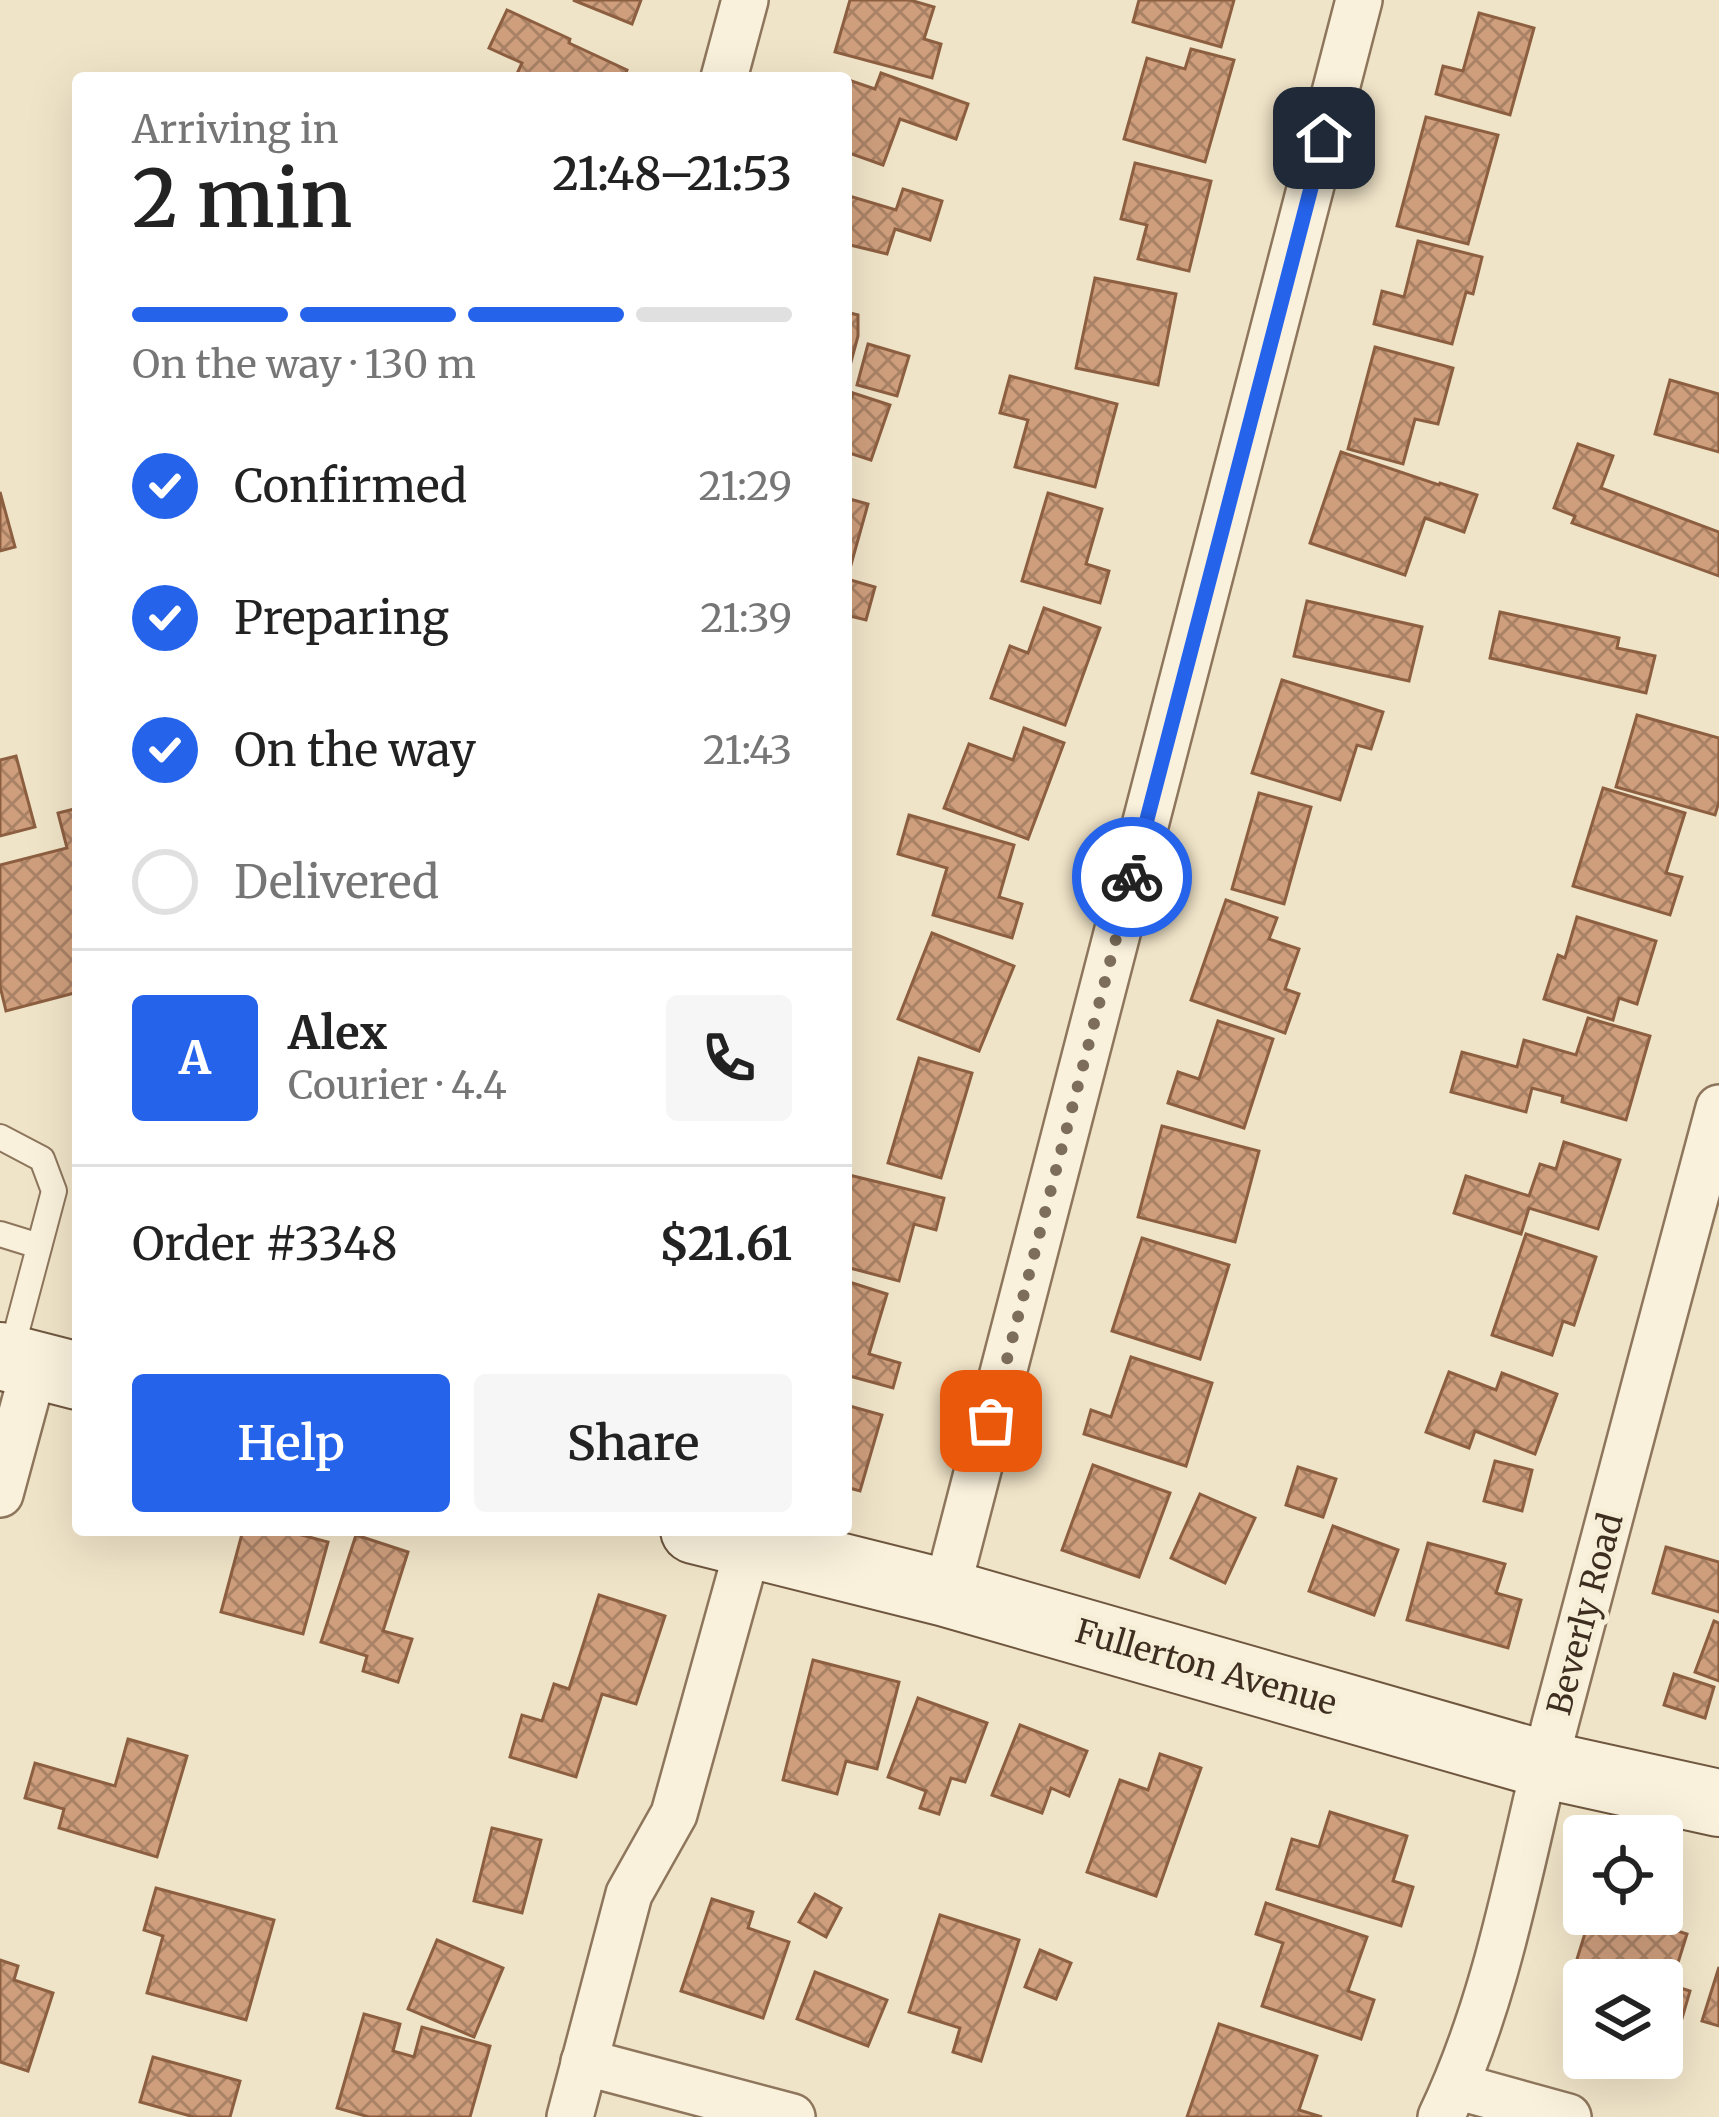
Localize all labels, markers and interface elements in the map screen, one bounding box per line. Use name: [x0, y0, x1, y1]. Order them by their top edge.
pin: [1273, 87, 1375, 189]
text: Arriving in: [132, 105, 339, 154]
icon: home: [1291, 105, 1357, 171]
text: 21:48–21:53: [552, 146, 792, 202]
text: 2 min: [132, 150, 352, 248]
text: On the way · 130 m: [132, 340, 476, 389]
icon: check: [132, 453, 198, 519]
text: Confirmed: [234, 458, 467, 514]
text: 21:29: [699, 462, 792, 511]
icon: check: [132, 585, 198, 651]
text: Preparing: [234, 590, 449, 646]
text: 21:39: [700, 594, 792, 643]
icon: check: [132, 717, 198, 783]
text: On the way: [234, 722, 476, 778]
text: 21:43: [703, 726, 792, 775]
courier: [1072, 817, 1192, 937]
icon: bike: [1099, 844, 1165, 910]
text: Delivered: [234, 854, 439, 910]
button: phone: [666, 995, 792, 1121]
text: Alex: [288, 1005, 387, 1061]
text: A: [179, 1030, 211, 1086]
text: Courier · 4.4: [288, 1061, 507, 1110]
text: Order #3348: [132, 1216, 398, 1272]
text: $21.61: [659, 1216, 792, 1272]
pin: [940, 1370, 1042, 1472]
button: Help: [132, 1374, 450, 1512]
button: Share: [474, 1374, 792, 1512]
icon: bag: [958, 1388, 1024, 1454]
street label: Beverly Road: [1538, 1509, 1632, 1719]
street label: Fullerton Avenue: [1071, 1610, 1341, 1724]
map controls: [1563, 1815, 1683, 2079]
button: locate: [1563, 1815, 1683, 1935]
button: layers: [1563, 1959, 1683, 2079]

